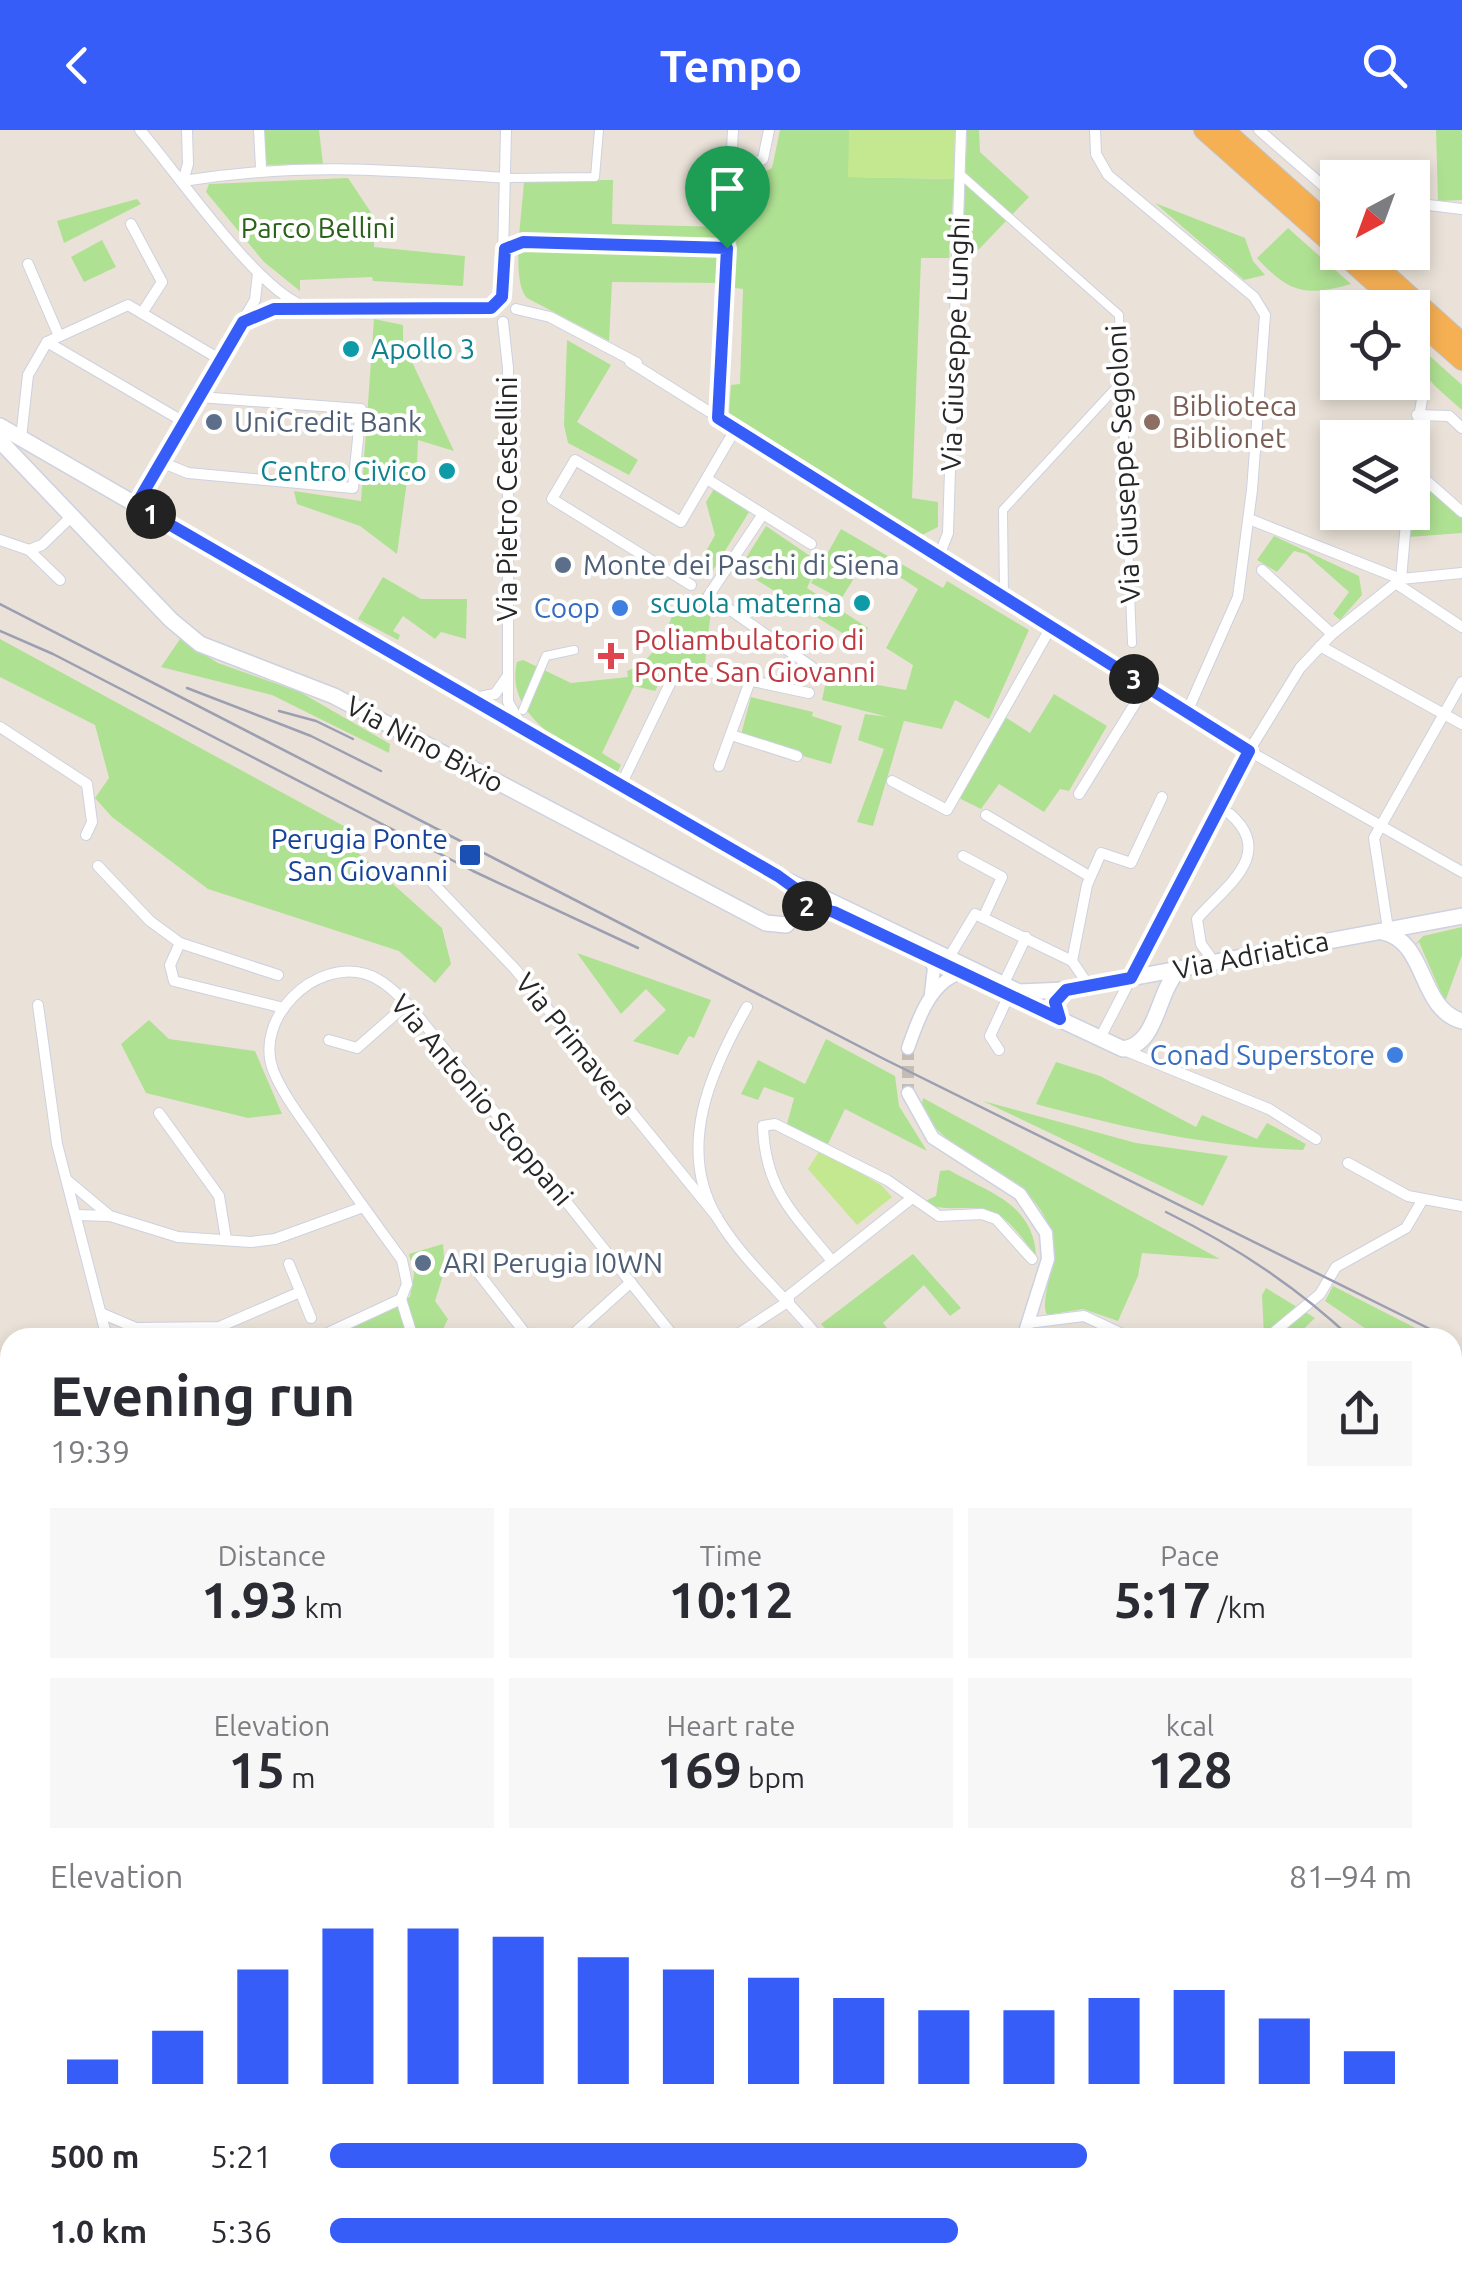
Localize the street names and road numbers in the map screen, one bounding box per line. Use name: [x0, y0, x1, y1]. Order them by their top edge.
street label: Via Giuseppe Lunghi: [935, 216, 974, 472]
street label: Via Giuseppe Segoloni: [1100, 324, 1145, 604]
street label: Via Pietro Cestellini: [491, 376, 522, 622]
street label: Via Nino Bixio: [341, 689, 509, 798]
street label: Via Adriatica: [1171, 924, 1331, 985]
street label: Via Primavera: [510, 967, 643, 1121]
street label: Via Antonio Stoppani: [385, 988, 580, 1211]

